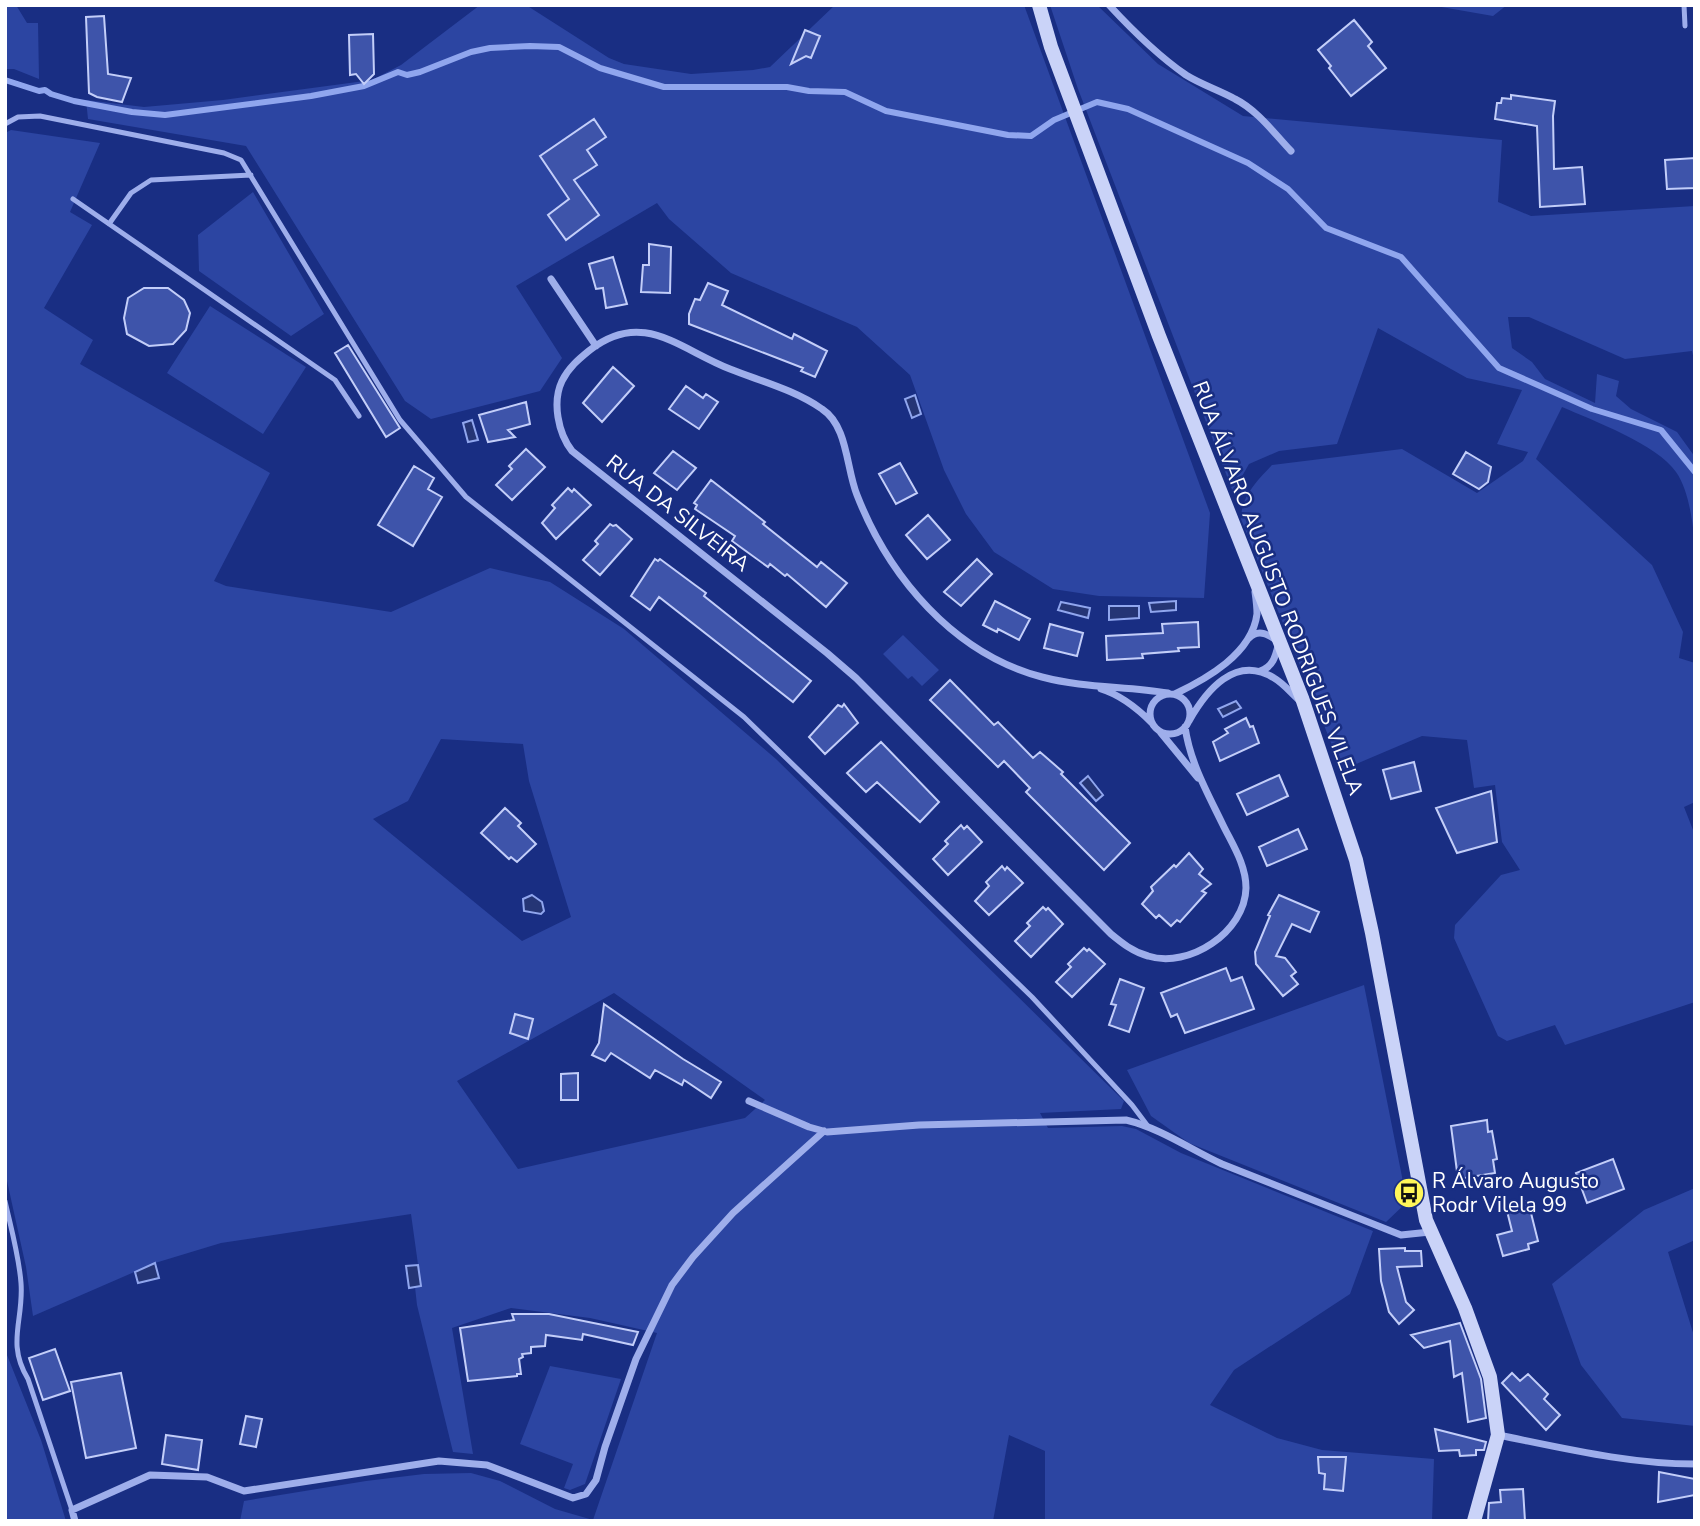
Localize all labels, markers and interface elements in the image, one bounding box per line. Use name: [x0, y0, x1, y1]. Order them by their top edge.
street label: RUA ÁLVARO AUGUSTO RODRIGUES VILELA: [1186, 377, 1370, 799]
street label: RUA DA SILVEIRA: [600, 448, 756, 578]
place label: R Álvaro Augusto Rodr Vilela 99: [1432, 1167, 1599, 1219]
bus stop icon: R Álvaro Augusto Rodr Vilela 99: [1392, 1176, 1426, 1210]

